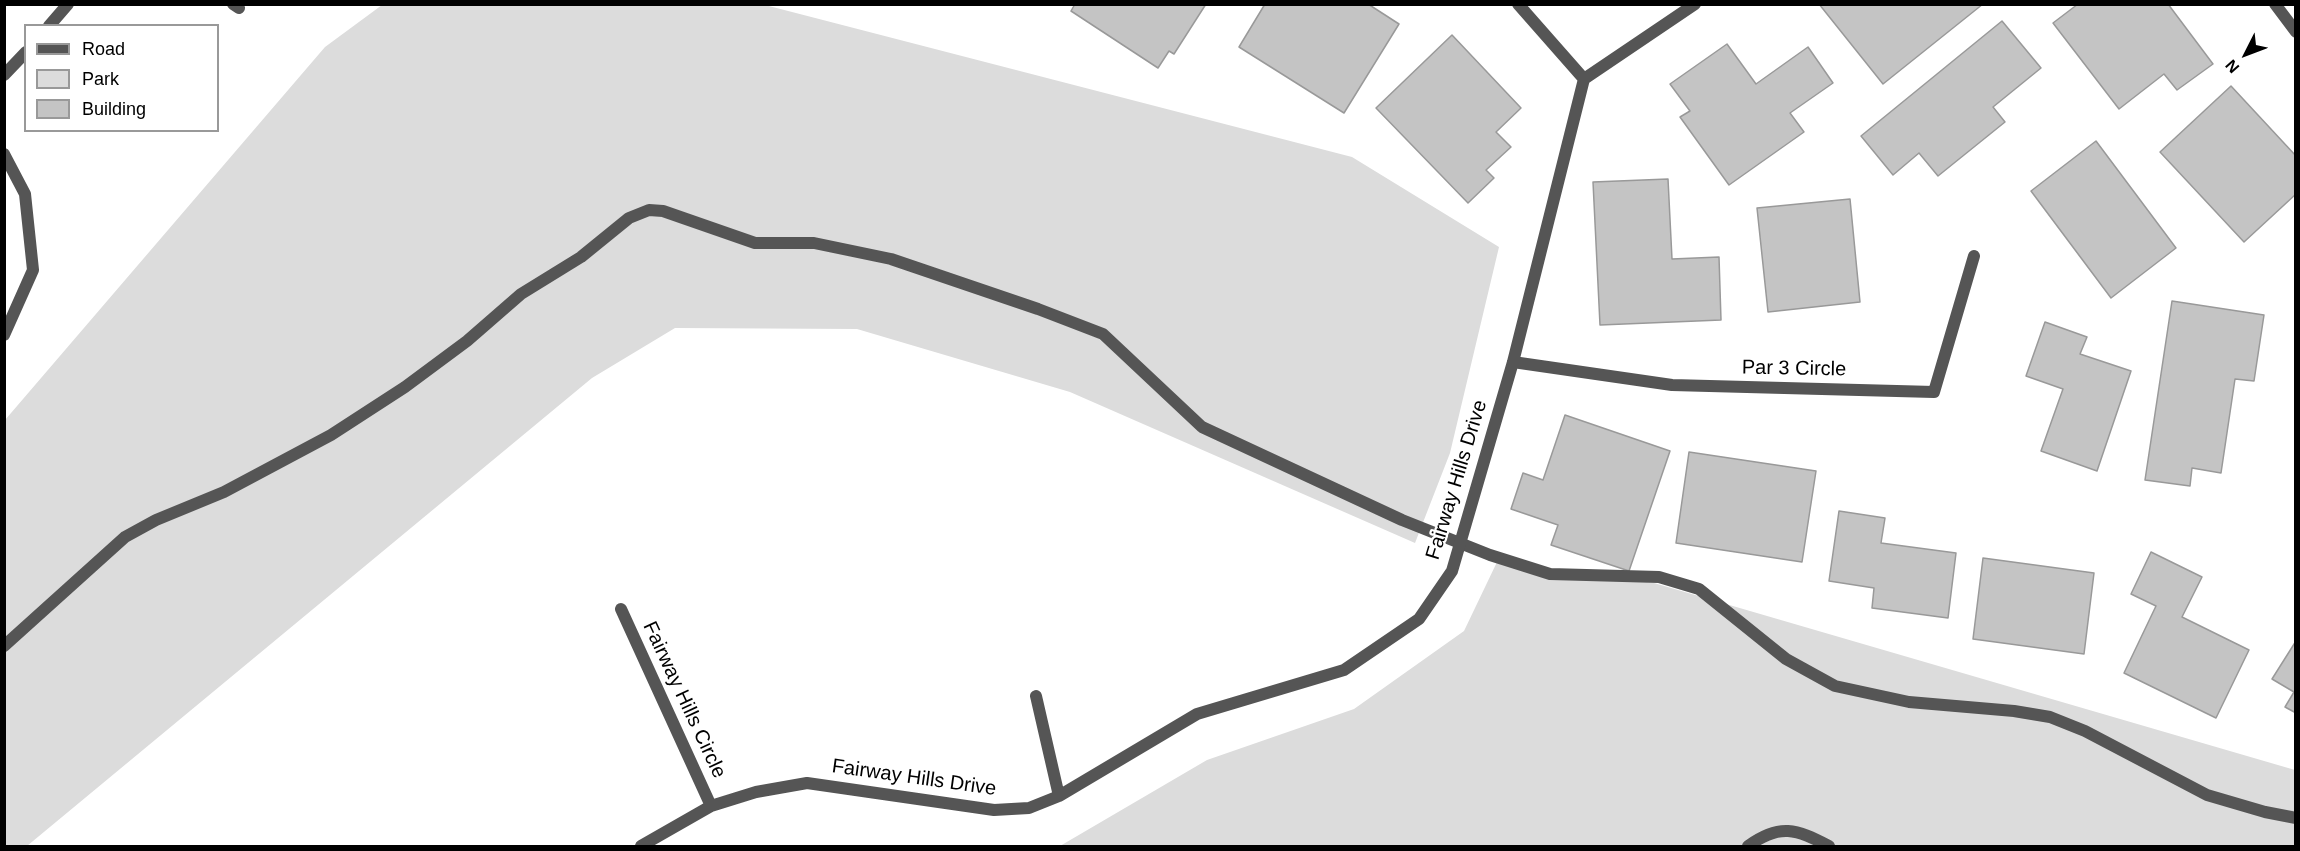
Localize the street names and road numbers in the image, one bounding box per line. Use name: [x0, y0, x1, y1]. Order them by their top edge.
street label: Par 3 Circle: [1742, 356, 1846, 382]
street label: Fairway Hills Drive: [1421, 397, 1493, 563]
street label: Fairway Hills Circle: [637, 618, 731, 782]
street label: Fairway Hills Drive: [830, 755, 998, 801]

